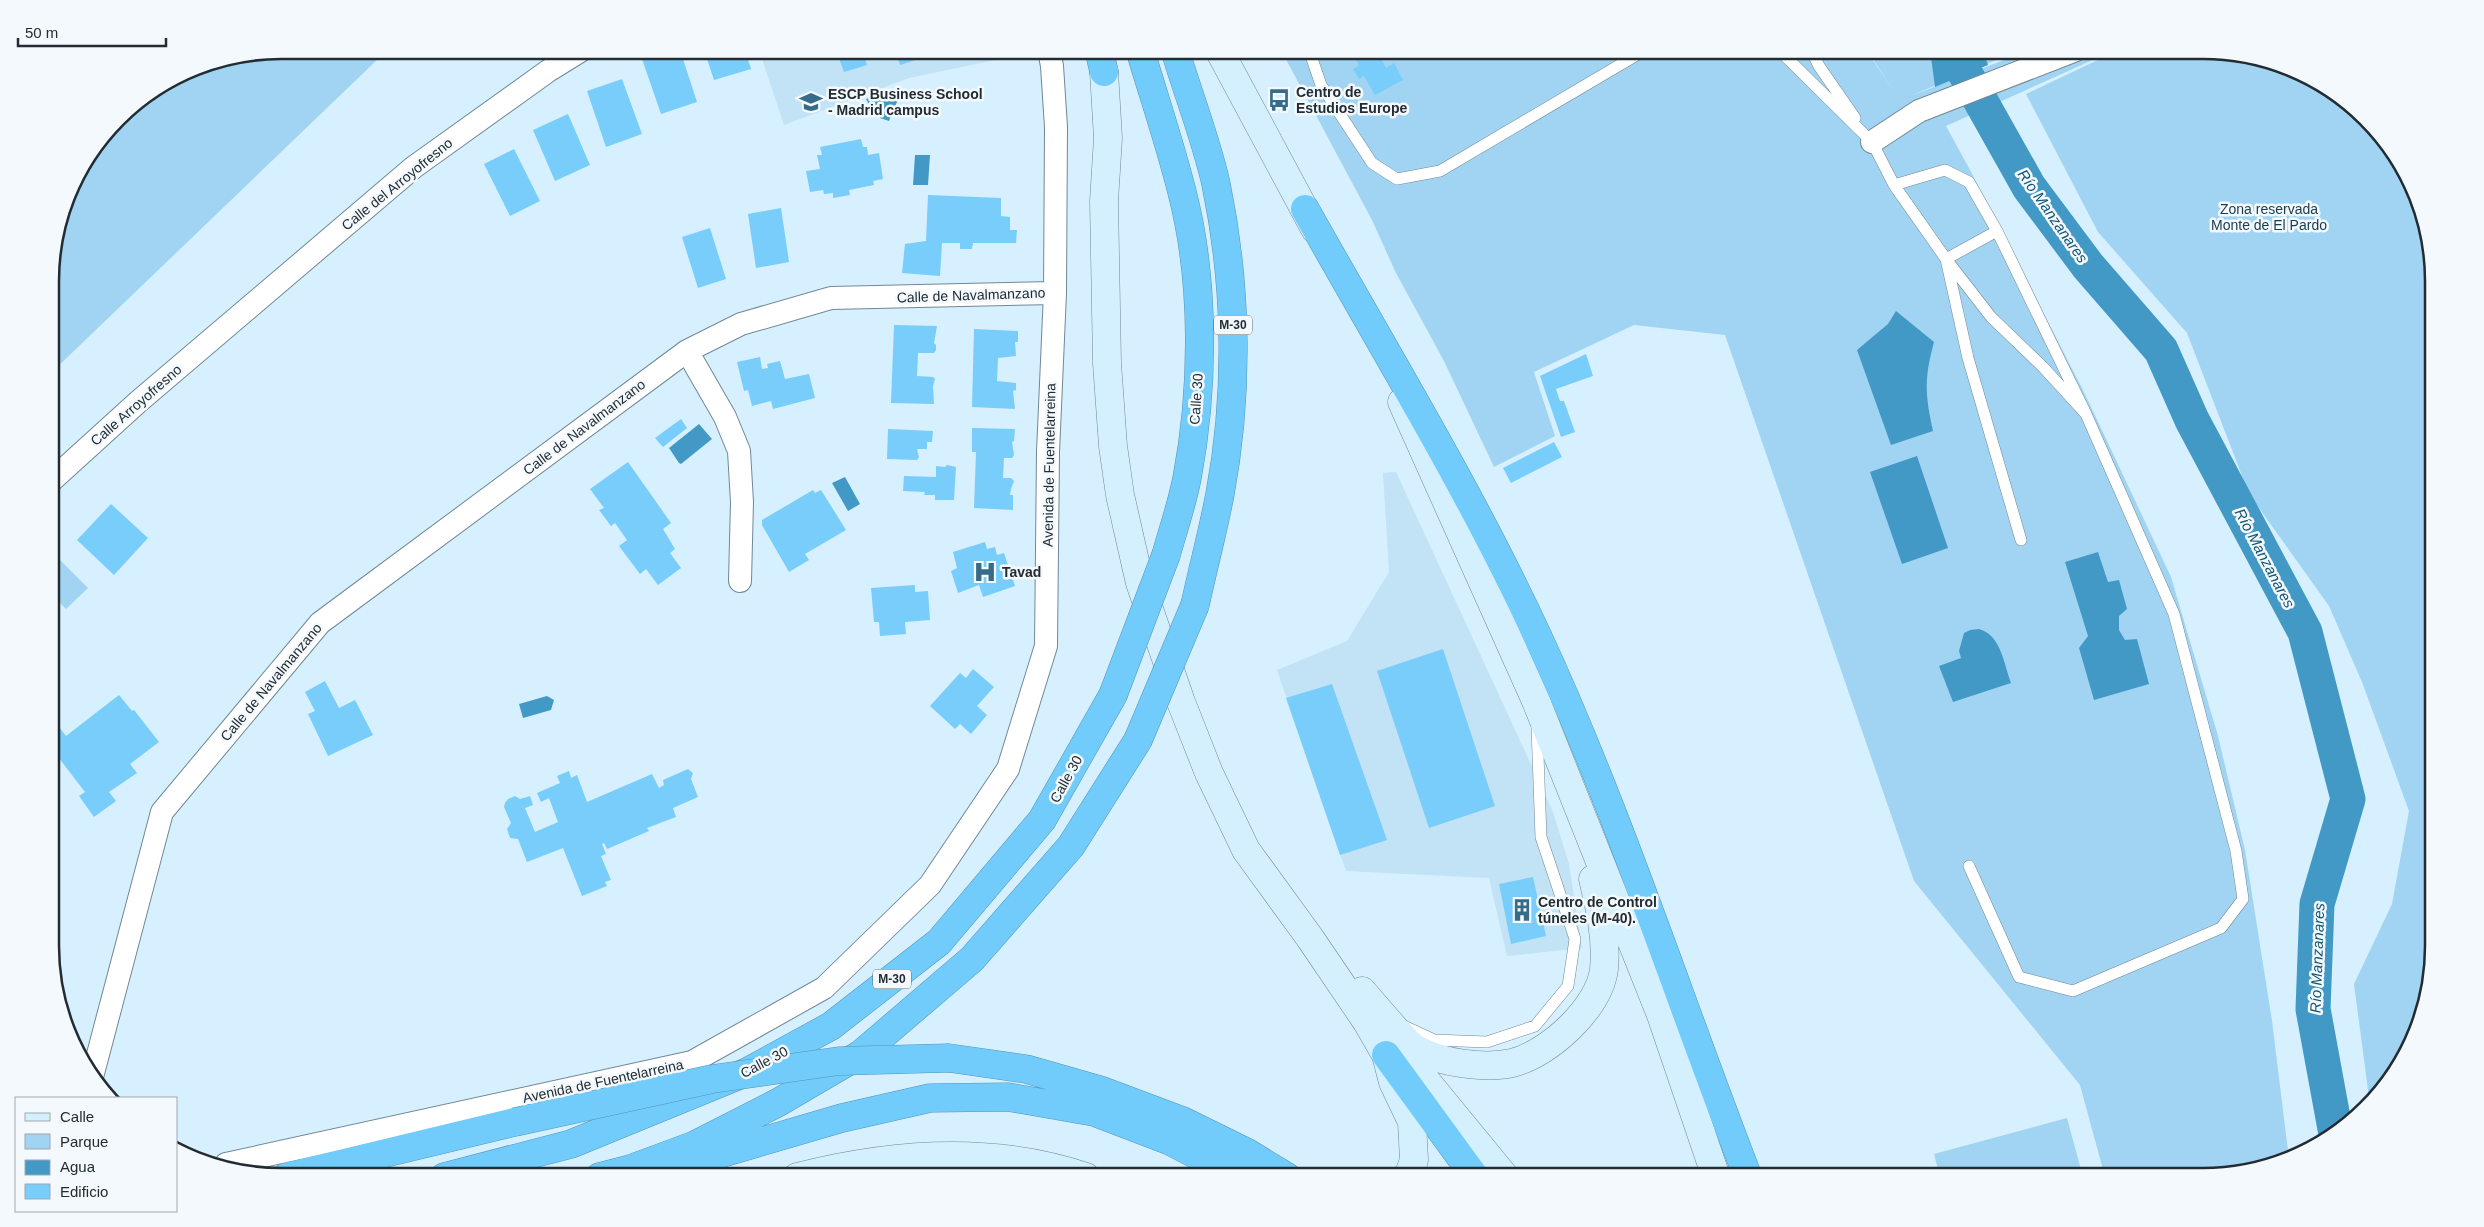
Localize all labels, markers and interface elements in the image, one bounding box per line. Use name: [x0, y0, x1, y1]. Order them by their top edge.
scale bar: [18, 15, 165, 47]
text: 50 m: [25, 24, 58, 41]
place label: Centro de Estudios Europe: [1296, 84, 1407, 116]
place label: ESCP Business School - Madrid campus: [828, 86, 983, 118]
bus stop icon: Centro de Estudios Europe: [1266, 87, 1292, 113]
school or university icon: ESCP Business School - Madrid campus: [798, 89, 824, 115]
street label: Calle del Arroyofresno: [338, 134, 456, 234]
water label: Río Manzanares: [2014, 166, 2092, 266]
park label: Zona reservada Monte de El Pardo: [2211, 201, 2327, 233]
street label: Calle de Navalmanzano: [896, 284, 1046, 306]
road number: M-30: [1214, 316, 1252, 334]
street label: Calle Arroyofresno: [87, 361, 185, 449]
street label: Calle 30: [1186, 373, 1206, 425]
street label: Calle de Navalmanzano: [520, 376, 648, 478]
street label: Avenida de Fuentelarreina: [1040, 383, 1058, 547]
water label: Río Manzanares: [2232, 505, 2299, 611]
hospital icon: Tavad: [972, 559, 998, 585]
place label: Tavad: [1002, 564, 1041, 580]
street label: Calle de Navalmanzano: [217, 620, 325, 744]
street label: Calle 30: [1047, 752, 1086, 805]
place label: Centro de Control túneles (M-40).: [1538, 894, 1657, 926]
building icon: Centro de Control túneles (M-40).: [1509, 897, 1535, 923]
water label: Río Manzanares: [2307, 902, 2327, 1013]
road number: M-30: [873, 970, 911, 989]
street label: Calle 30: [738, 1043, 791, 1081]
street label: Avenida de Fuentelarreina: [521, 1056, 685, 1106]
legend: [15, 1097, 178, 1212]
text: Calle: [60, 1108, 94, 1125]
text: Parque: [60, 1133, 108, 1150]
text: Agua: [60, 1158, 96, 1175]
text: Edificio: [60, 1183, 108, 1200]

